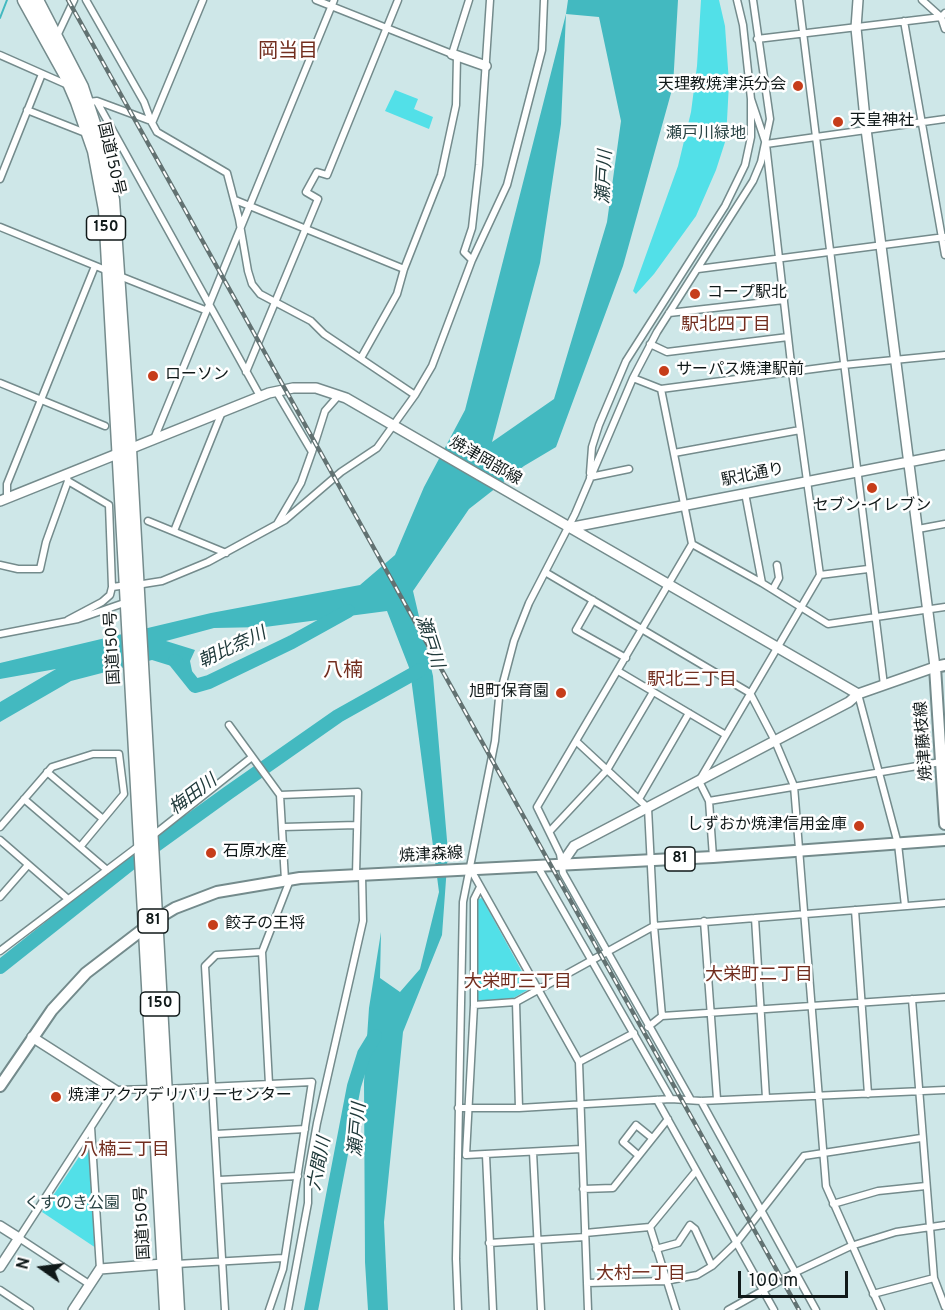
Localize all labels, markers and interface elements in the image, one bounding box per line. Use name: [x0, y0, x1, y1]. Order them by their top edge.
district label: 岡当目: [258, 41, 318, 65]
place label: 天理教焼津浜分会: [658, 76, 786, 96]
marker: 天理教焼津浜分会: [791, 79, 805, 93]
place label: 天皇神社: [850, 112, 914, 132]
marker: 天皇神社: [831, 115, 845, 129]
street label: 国道150号: [92, 121, 128, 197]
park label: 瀬戸川緑地: [666, 125, 746, 145]
water label: 瀬戸川: [594, 149, 618, 205]
road number: 150: [86, 216, 126, 240]
place label: コープ駅北: [707, 284, 787, 304]
marker: コープ駅北: [688, 287, 702, 301]
district label: 駅北四丁目: [681, 315, 771, 337]
place label: サーパス焼津駅前: [676, 361, 804, 381]
marker: サーパス焼津駅前: [657, 364, 671, 378]
place label: ローソン: [165, 366, 229, 386]
marker: ローソン: [146, 369, 160, 383]
street label: 焼津岡部線: [446, 434, 524, 490]
street label: 駅北通り: [720, 460, 786, 492]
marker: セブン-イレブン: [865, 481, 879, 495]
place label: セブン-イレブン: [813, 497, 931, 517]
street label: 国道150号: [102, 610, 126, 686]
water label: 瀬戸川: [409, 613, 447, 671]
water label: 朝比奈川: [196, 624, 270, 674]
district label: 八楠: [323, 660, 363, 684]
district label: 駅北三丁目: [647, 670, 737, 692]
place label: 旭町保育園: [469, 683, 549, 703]
marker: 旭町保育園: [554, 686, 568, 700]
street label: 焼津藤枝線: [913, 700, 937, 782]
water label: 梅田川: [166, 771, 222, 821]
place label: しずおか焼津信用金庫: [687, 816, 847, 836]
marker: しずおか焼津信用金庫: [852, 819, 866, 833]
place label: 石原水産: [223, 843, 287, 863]
street label: 焼津森線: [399, 845, 463, 867]
marker: 石原水産: [204, 846, 218, 860]
road number: 81: [665, 847, 695, 871]
road number: 81: [138, 909, 168, 933]
place label: 餃子の王将: [225, 915, 305, 935]
marker: 餃子の王将: [206, 918, 220, 932]
district label: 大栄町二丁目: [705, 965, 813, 987]
district label: 大栄町三丁目: [464, 972, 572, 994]
road number: 150: [140, 992, 180, 1016]
place label: 焼津アクアデリバリーセンター: [68, 1087, 292, 1107]
marker: 焼津アクアデリバリーセンター: [49, 1090, 63, 1104]
water label: 瀬戸川: [346, 1102, 372, 1158]
water label: 六間川: [305, 1135, 337, 1193]
district label: 八楠三丁目: [80, 1140, 170, 1162]
street label: 国道150号: [132, 1185, 156, 1261]
park label: くすのき公園: [24, 1195, 120, 1215]
north arrow: [12, 1238, 72, 1298]
text: N: [13, 1256, 36, 1272]
scale bar: [741, 1259, 850, 1297]
district label: 大村一丁目: [596, 1264, 686, 1286]
text: 100 m: [749, 1270, 798, 1293]

